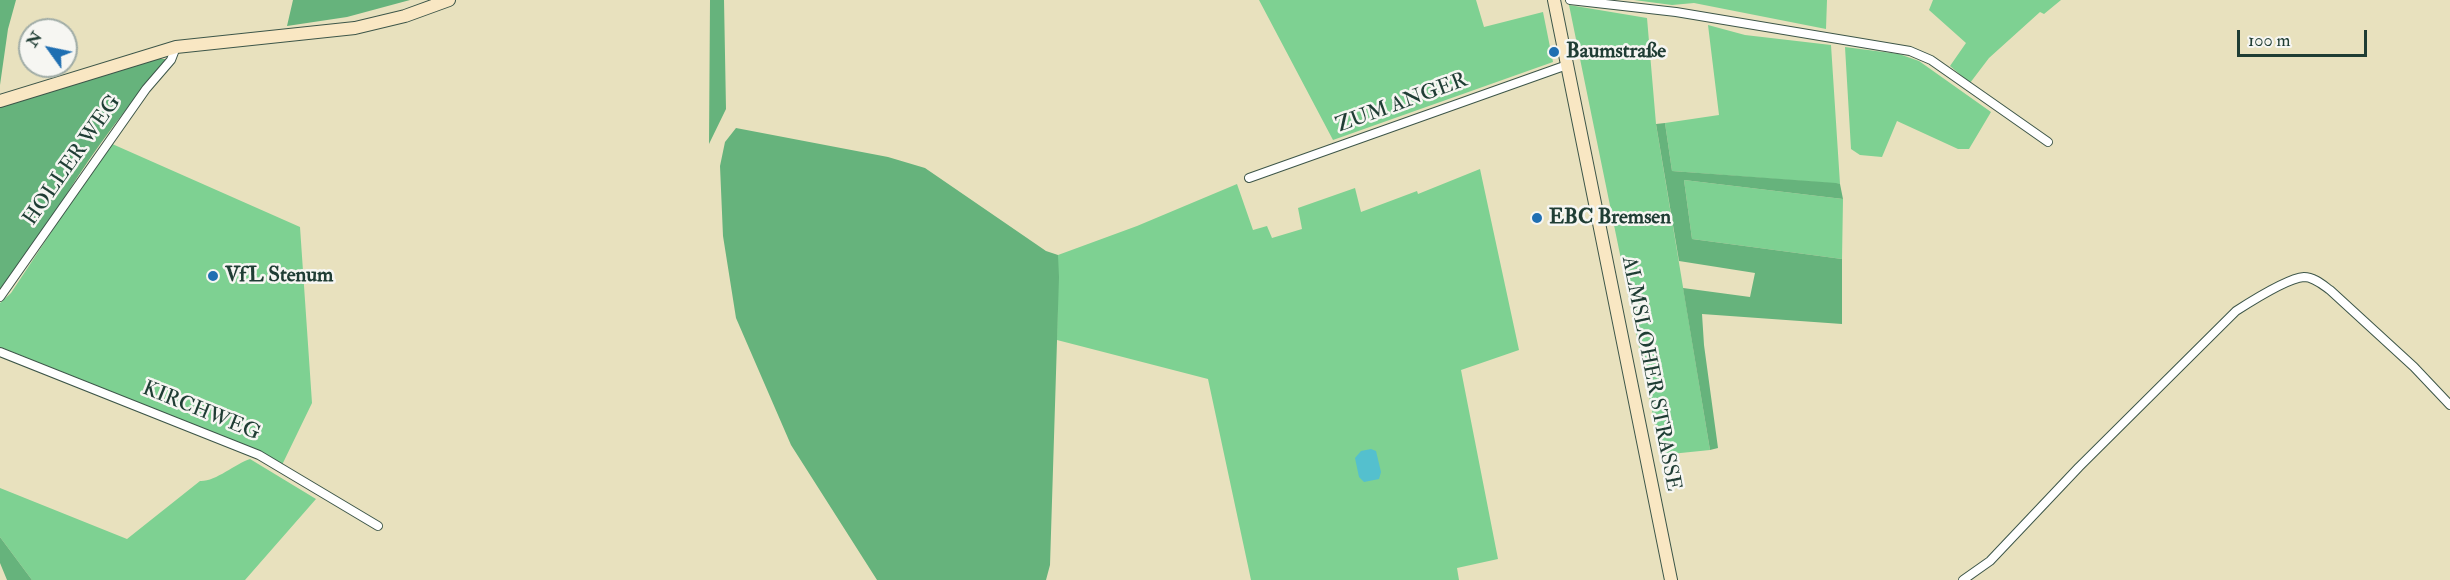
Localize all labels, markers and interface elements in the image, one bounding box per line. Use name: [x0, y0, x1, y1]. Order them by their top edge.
north arrow: [18, 18, 78, 78]
scale bar: [2240, 18, 2370, 56]
text: N: [22, 28, 47, 51]
text: 100 m: [2248, 29, 2291, 52]
place label: Baumstraße: [1566, 39, 1666, 65]
marker: Baumstraße: [1547, 45, 1561, 59]
street label: ZUM ANGER: [1333, 69, 1471, 139]
street label: HOLLER WEG: [19, 91, 127, 231]
place label: EBC Bremsen: [1549, 205, 1671, 231]
marker: EBC Bremsen: [1530, 211, 1544, 225]
street label: ALMSLOHER STRASSE: [1615, 254, 1685, 494]
place label: VfL Stenum: [225, 263, 333, 289]
marker: VfL Stenum: [206, 269, 220, 283]
street label: KIRCHWEG: [139, 377, 263, 447]

